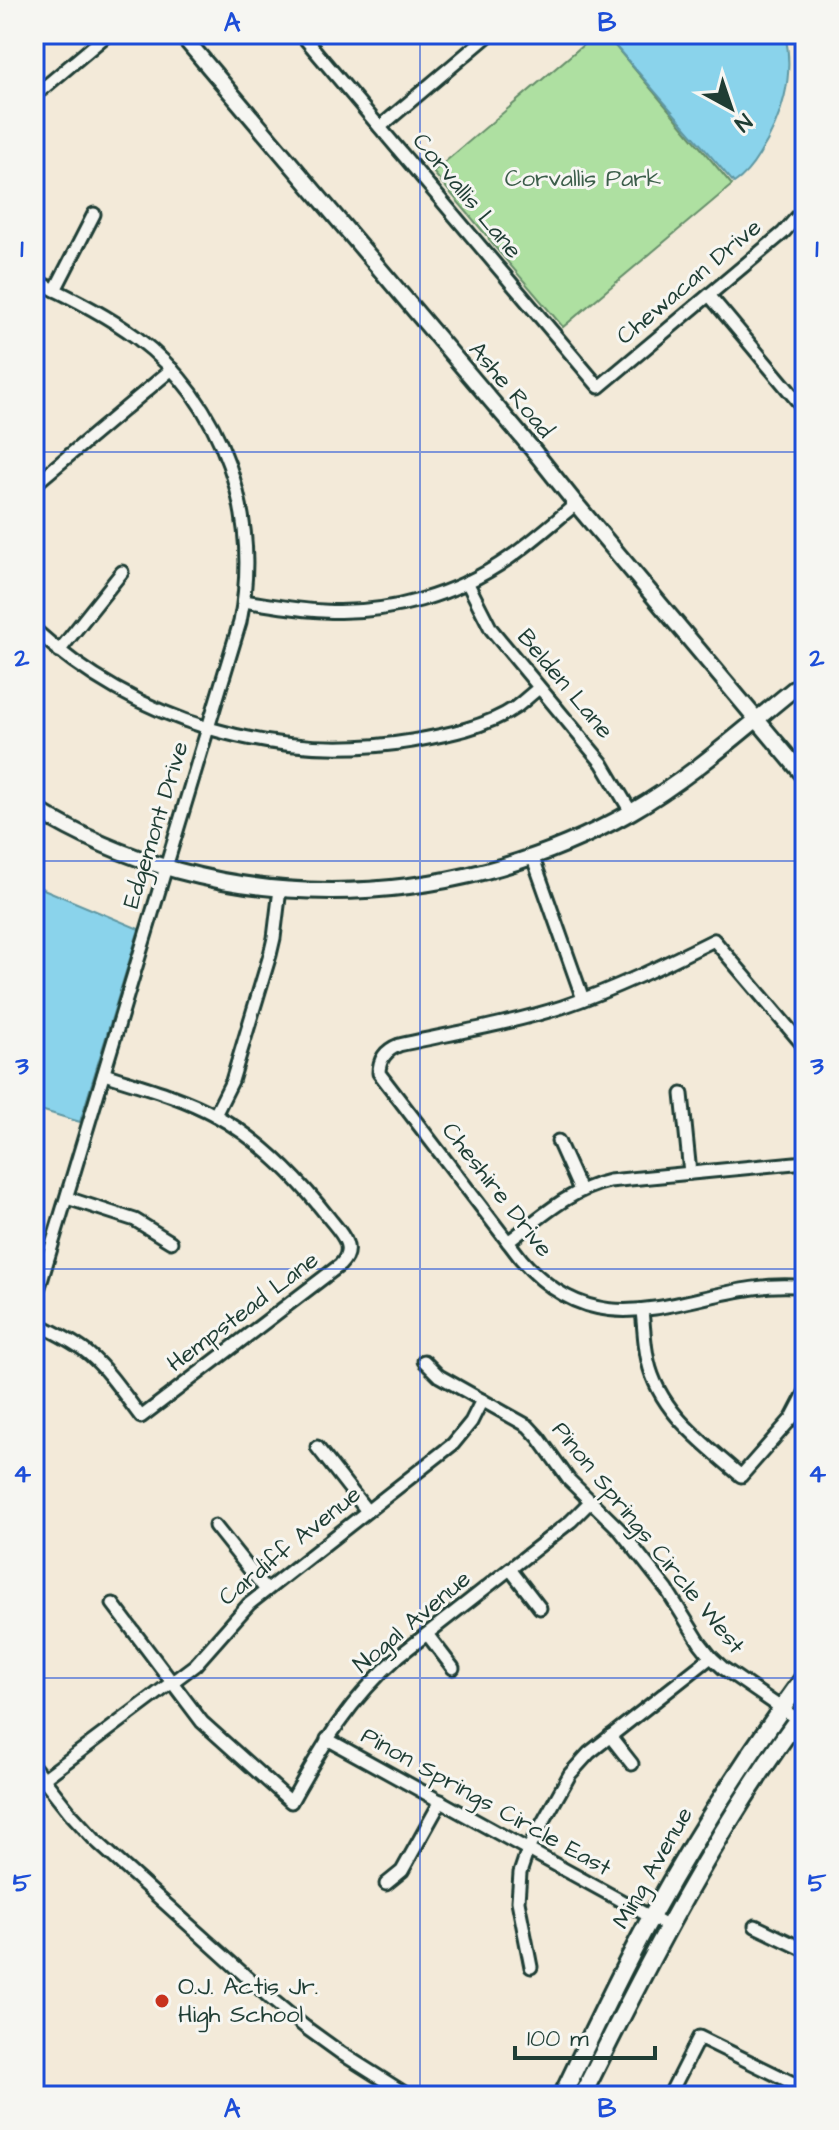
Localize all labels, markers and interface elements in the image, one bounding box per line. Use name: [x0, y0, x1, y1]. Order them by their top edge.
text: A: [224, 5, 241, 41]
text: B: [598, 5, 617, 41]
north arrow: [691, 68, 771, 148]
text: N: [727, 106, 758, 139]
street label: Corvallis Lane: [404, 126, 530, 266]
park label: Corvallis Park: [505, 162, 662, 196]
street label: Chewacan Drive: [609, 211, 769, 353]
text: 1: [20, 231, 24, 267]
text: 1: [815, 231, 819, 267]
street label: Ashe Road: [460, 334, 562, 446]
street label: Belden Lane: [509, 622, 621, 746]
text: 2: [14, 640, 30, 676]
text: 2: [809, 640, 825, 676]
street label: Edgemont Drive: [114, 737, 199, 913]
text: 3: [14, 1048, 29, 1084]
text: 3: [809, 1048, 824, 1084]
street label: Cheshire Drive: [433, 1115, 561, 1265]
street label: Hempstead Lane: [160, 1244, 326, 1380]
street label: Pinon Springs Circle West: [543, 1414, 753, 1662]
text: 4: [13, 1456, 31, 1492]
text: 4: [808, 1456, 826, 1492]
street label: Cardiff Avenue: [212, 1478, 369, 1614]
street label: Nogal Avenue: [346, 1563, 479, 1682]
street label: Pinon Springs Circle East: [354, 1719, 618, 1886]
street label: Ming Avenue: [604, 1801, 702, 1936]
text: 5: [13, 1865, 32, 1901]
text: 5: [808, 1865, 827, 1901]
place label: O.J. Actis Jr. High School: [178, 1970, 318, 2033]
marker: O.J. Actis Jr. High School: [153, 1992, 171, 2010]
scale bar: [515, 2010, 655, 2060]
text: 100 m: [527, 2022, 589, 2056]
text: A: [224, 2091, 241, 2127]
text: B: [598, 2091, 617, 2127]

